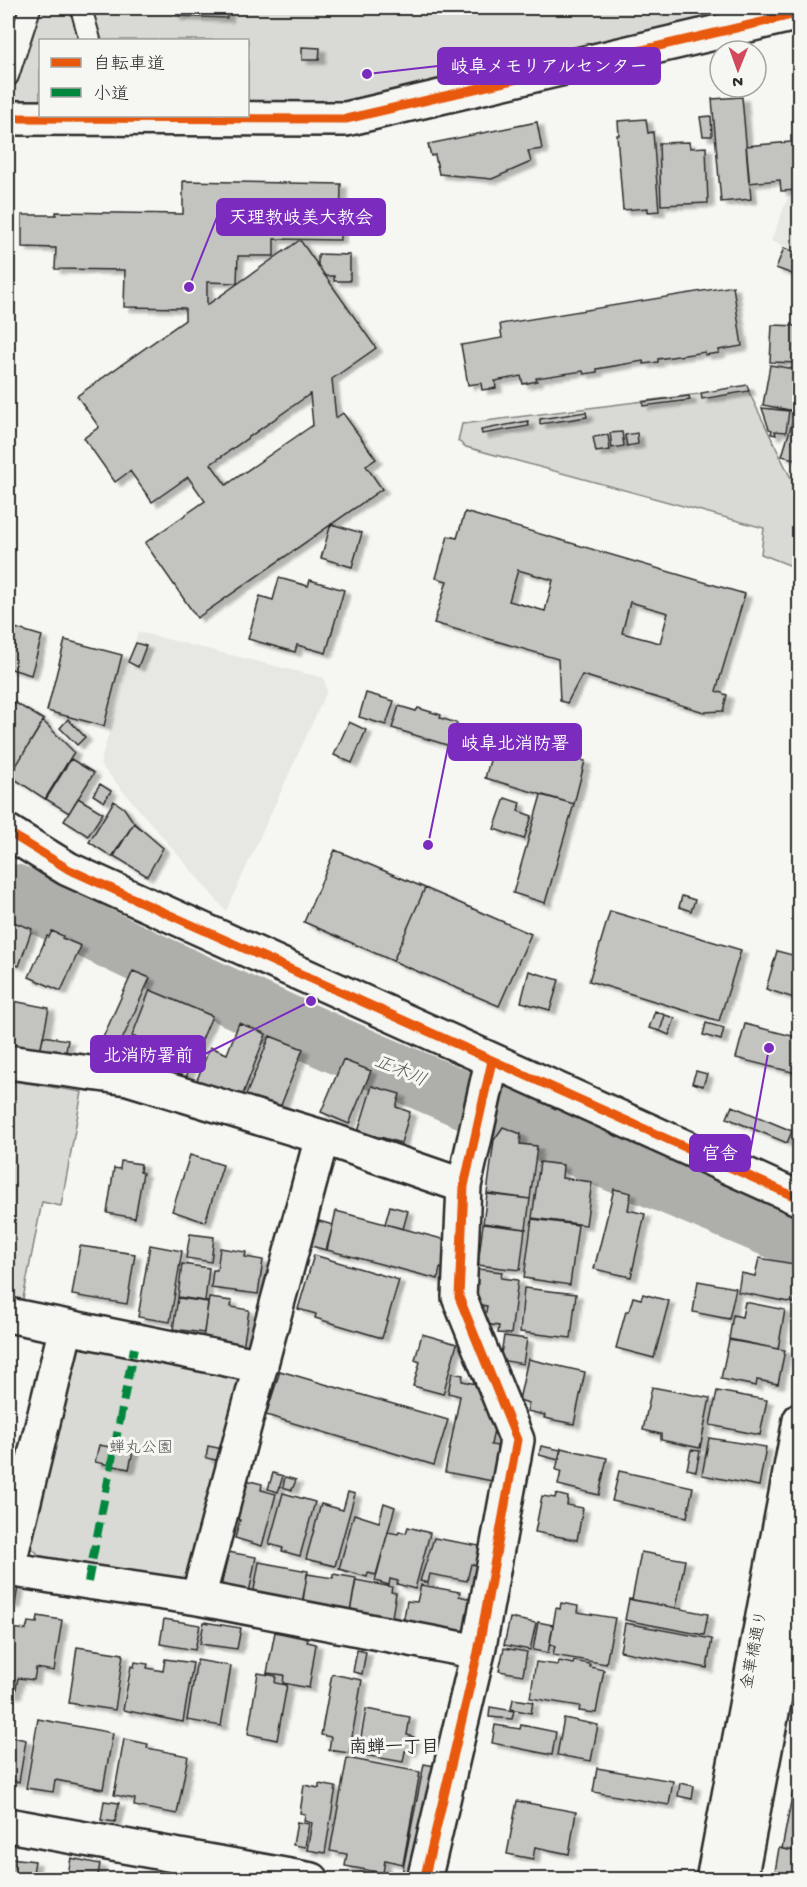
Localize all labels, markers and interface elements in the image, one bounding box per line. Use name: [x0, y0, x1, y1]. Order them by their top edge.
legend: [39, 39, 249, 117]
north arrow: [708, 39, 768, 99]
callout: 岐阜メモリアルセンター: [438, 48, 660, 84]
text: 自転車道: [93, 54, 165, 76]
text: 岐阜メモリアルセンター: [451, 56, 647, 79]
text: N: [732, 71, 743, 90]
text: 小道: [93, 84, 129, 106]
callout: 天理教岐美大教会: [217, 199, 385, 235]
text: 天理教岐美大教会: [229, 208, 373, 230]
callout: 岐阜北消防署: [449, 724, 581, 760]
text: 岐阜北消防署: [461, 733, 569, 756]
callout: 北消防署前: [91, 1036, 205, 1072]
text: 北消防署前: [103, 1046, 193, 1068]
water label: 正木川: [371, 1051, 429, 1092]
callout: 官舎: [690, 1135, 750, 1171]
text: 官舎: [702, 1144, 738, 1166]
park label: 蝉丸公園: [109, 1439, 173, 1459]
street label: 金華橋通り: [738, 1609, 773, 1691]
district label: 南蝉一丁目: [349, 1737, 439, 1759]

